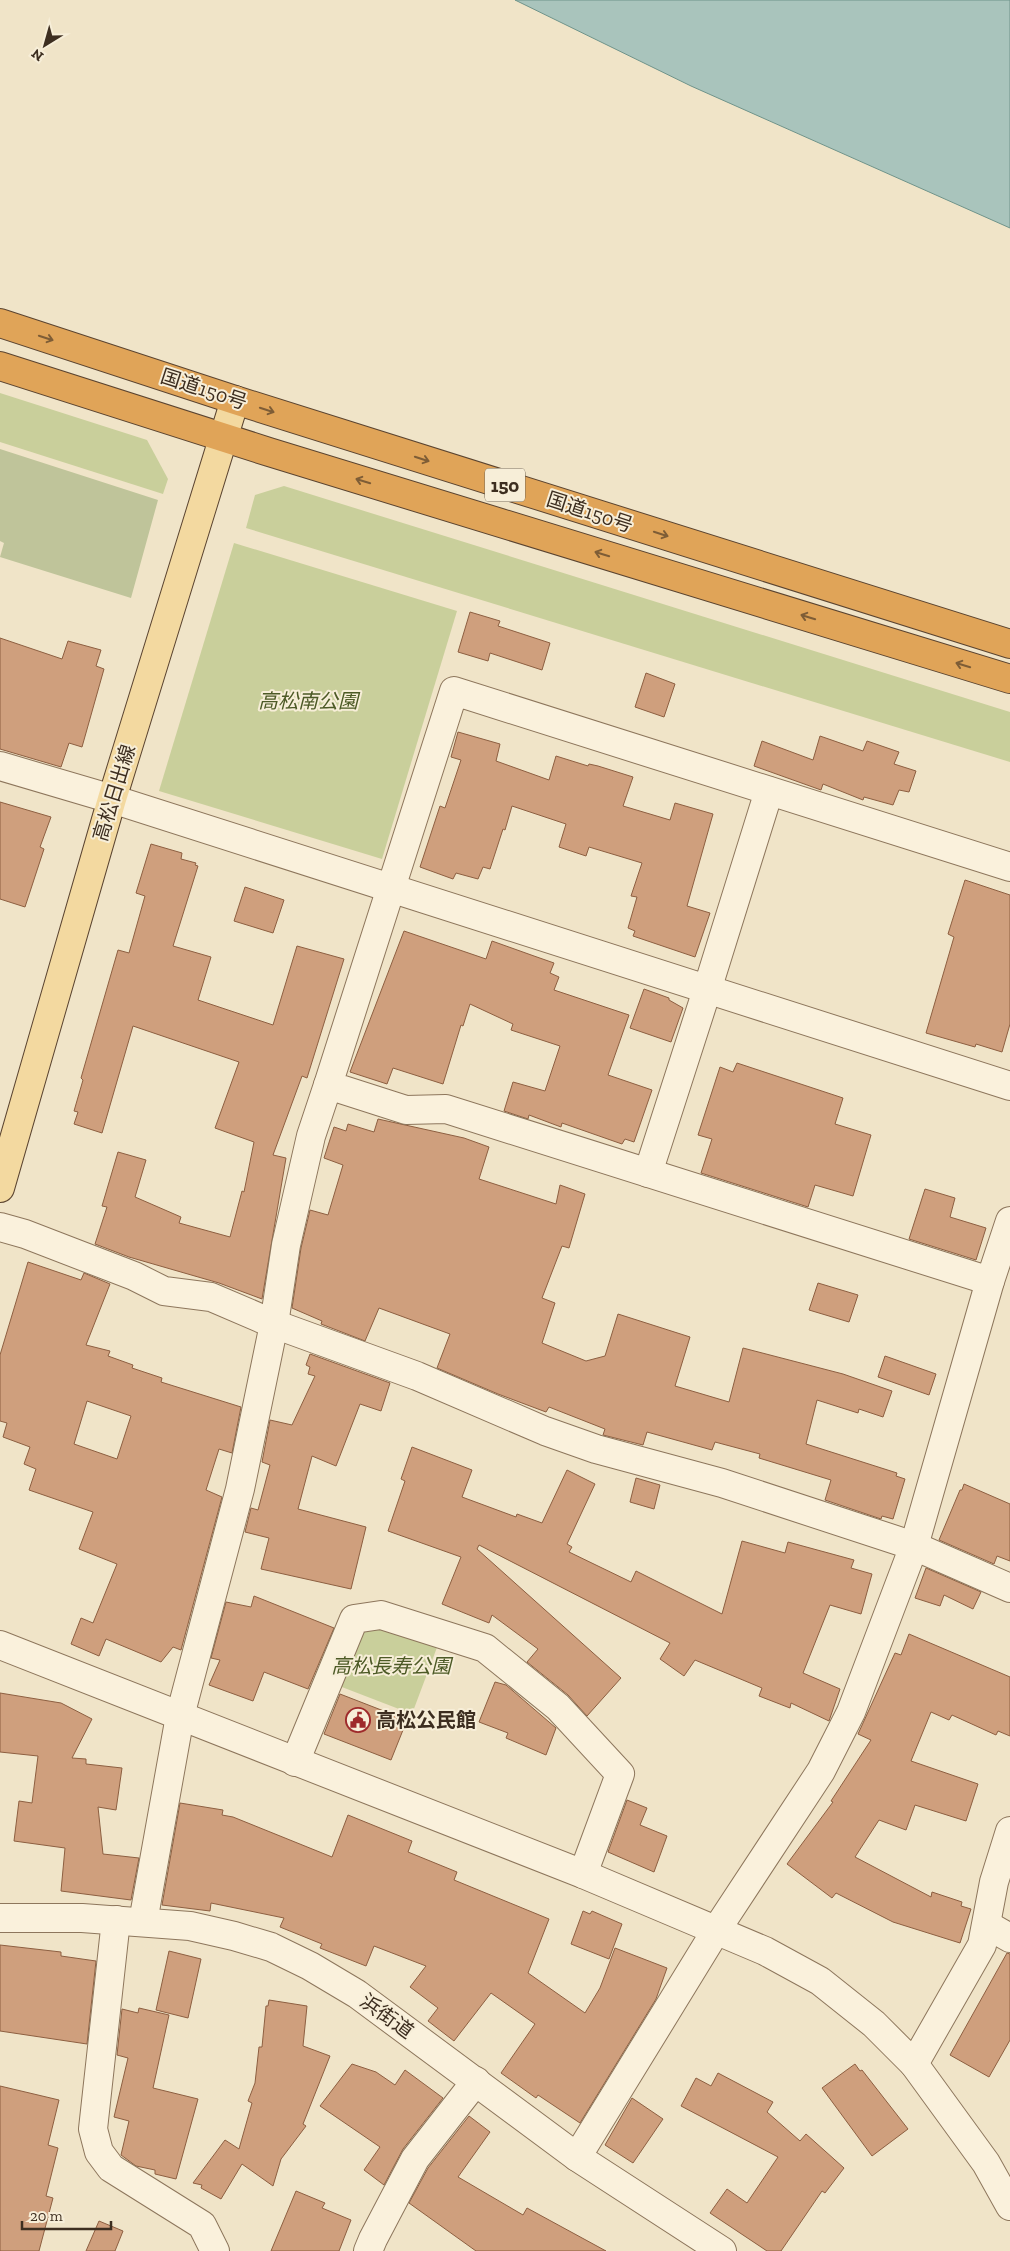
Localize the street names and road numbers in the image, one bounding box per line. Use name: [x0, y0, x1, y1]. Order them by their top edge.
street label: 国道150号: [158, 364, 250, 414]
road number: 150: [485, 468, 525, 502]
street label: 国道150号: [544, 487, 636, 537]
street label: 高松日出線: [88, 742, 140, 844]
street label: 浜街道: [356, 1989, 418, 2043]

